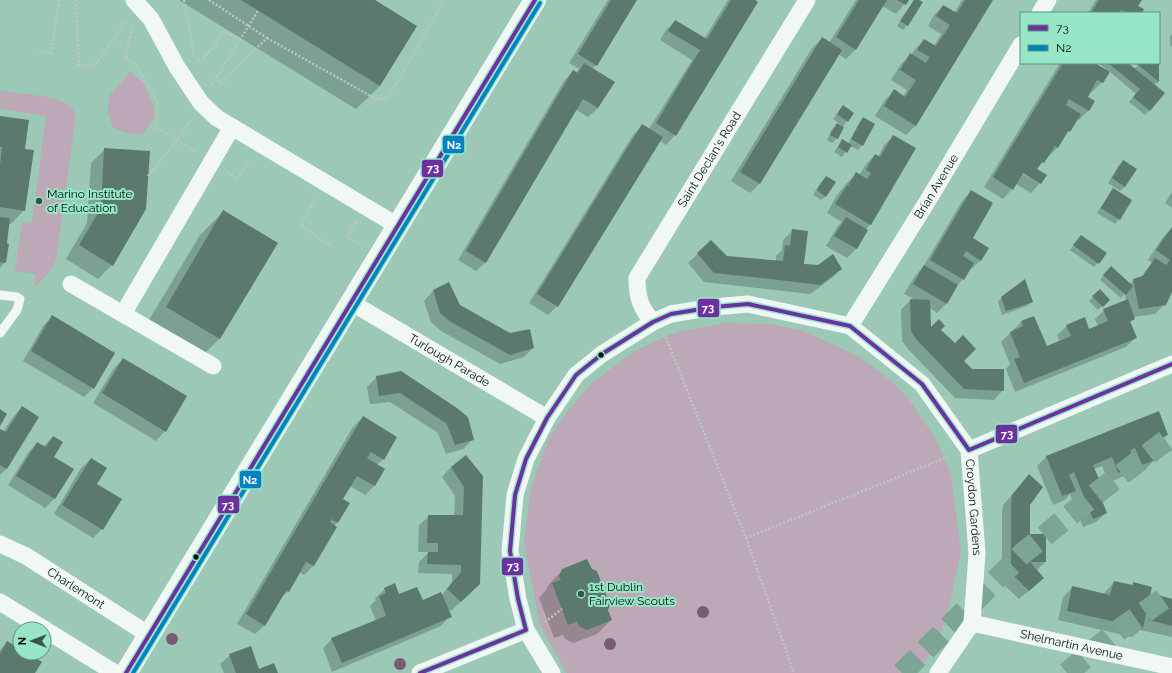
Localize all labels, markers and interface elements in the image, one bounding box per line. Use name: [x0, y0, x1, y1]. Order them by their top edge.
legend: [1020, 12, 1160, 64]
text: 73: [1056, 21, 1069, 35]
text: N2: [1056, 41, 1072, 55]
street label: Saint Declan's Road: [675, 109, 744, 210]
line badge: N2: [442, 135, 465, 154]
text: N2: [447, 139, 461, 152]
street label: Brian Avenue: [911, 152, 961, 221]
line badge: 73: [421, 159, 444, 178]
text: 73: [427, 162, 439, 175]
place label: Marino Institute of Education: [47, 187, 133, 215]
marker: Marino Institute of Education: [34, 196, 44, 206]
line badge: 73: [697, 298, 720, 318]
text: 73: [702, 302, 714, 315]
street label: Turlough Parade: [406, 331, 492, 390]
unlabelled marker: [596, 350, 606, 360]
line badge: 73: [995, 424, 1018, 444]
text: 73: [1001, 428, 1013, 441]
street label: Croydon Gardens: [963, 459, 984, 556]
line badge: N2: [239, 470, 262, 489]
text: N2: [243, 474, 257, 487]
line badge: 73: [217, 495, 240, 514]
text: 73: [222, 499, 234, 512]
unlabelled marker: [191, 552, 201, 562]
line badge: 73: [501, 557, 524, 576]
text: 73: [507, 560, 519, 573]
street label: Charlemont: [45, 565, 107, 612]
place label: 1st Dublin Fairview Scouts: [589, 580, 675, 608]
marker: 1st Dublin Fairview Scouts: [576, 589, 586, 599]
north arrow: [12, 621, 52, 661]
street label: Shelmartin Avenue: [1019, 627, 1124, 663]
text: N: [16, 637, 29, 645]

